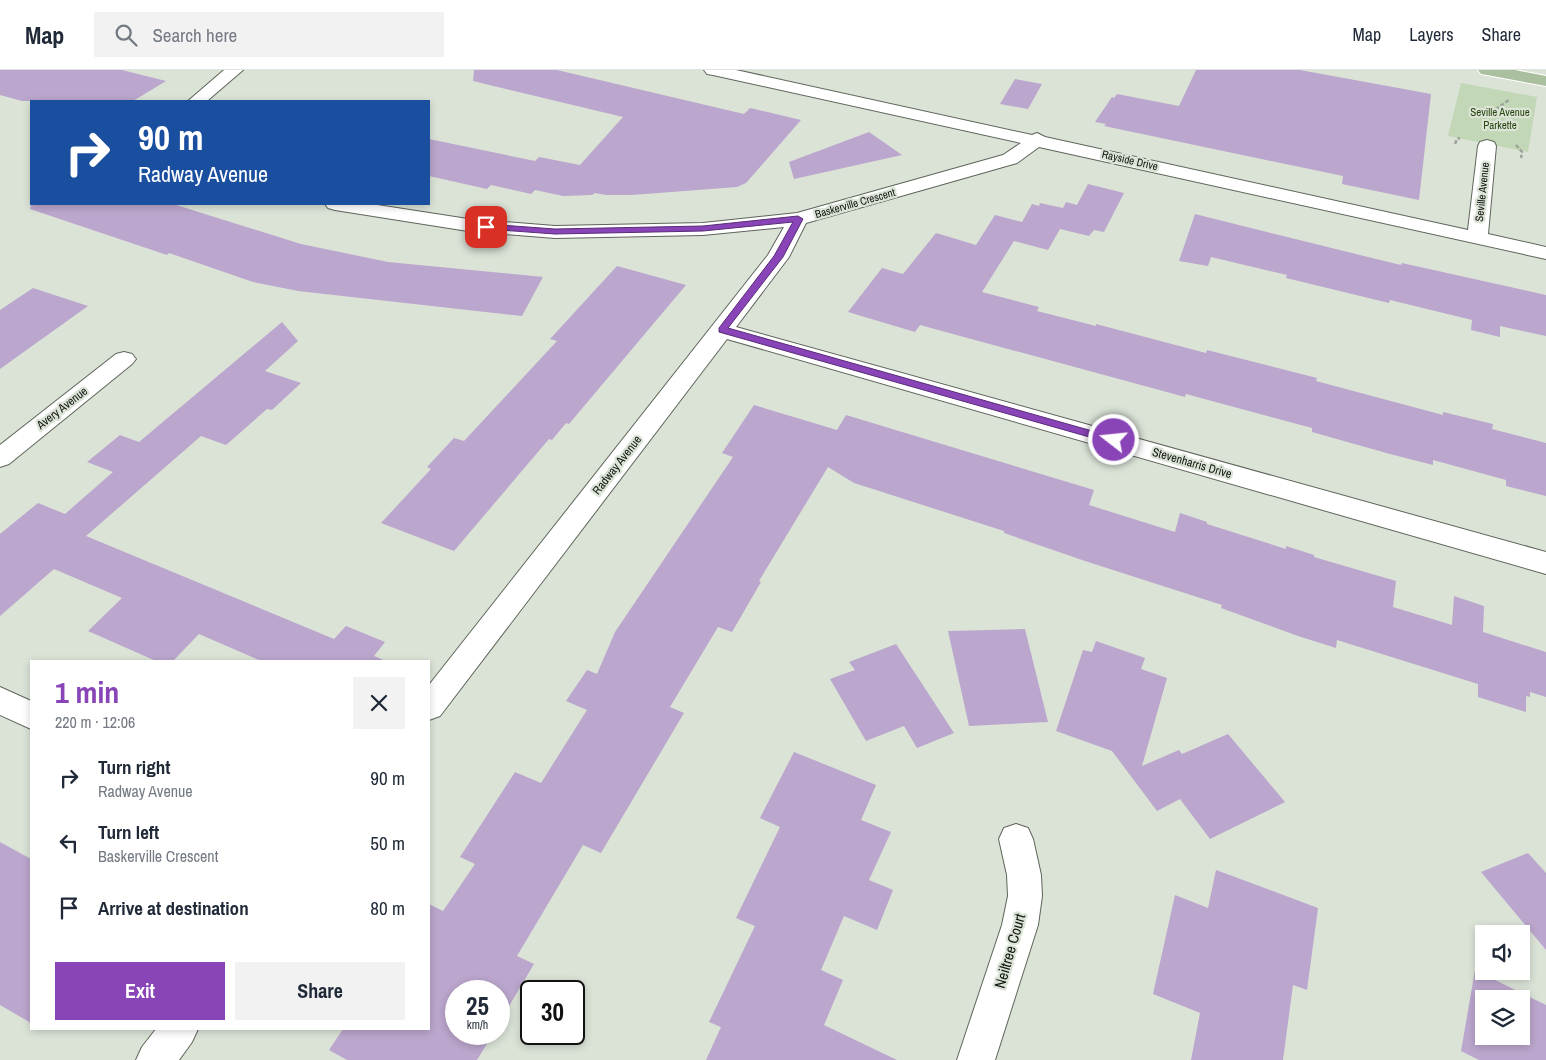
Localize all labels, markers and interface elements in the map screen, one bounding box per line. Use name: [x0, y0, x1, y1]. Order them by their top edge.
search box: [94, 12, 444, 57]
text: Map: [25, 19, 64, 51]
icon: search: [112, 21, 140, 49]
text: Search here: [152, 22, 237, 48]
text: Map: [1353, 22, 1381, 47]
text: Layers: [1409, 22, 1454, 47]
text: Share: [1482, 22, 1521, 47]
park label: Seville Avenue Parkette: [1470, 105, 1530, 132]
text: 90 m: [138, 114, 203, 161]
icon: right: [55, 120, 120, 185]
street label: Rayside Drive: [1101, 147, 1159, 173]
text: Radway Avenue: [138, 159, 268, 189]
street label: Seville Avenue: [1472, 162, 1492, 222]
street label: Baskerville Crescent: [813, 185, 897, 221]
pin: [465, 206, 507, 248]
icon: arrive: [472, 213, 500, 241]
street label: Avery Avenue: [32, 383, 91, 434]
position arrow: [1087, 413, 1139, 465]
street label: Radway Avenue: [589, 432, 645, 498]
street label: Stevenharris Drive: [1150, 444, 1234, 482]
text: 1 min: [55, 672, 119, 712]
button: close: [353, 677, 405, 729]
text: 220 m · 12:06: [55, 711, 135, 733]
text: Turn right: [98, 754, 170, 780]
icon: right: [55, 764, 83, 792]
text: 90 m: [370, 765, 405, 791]
text: Radway Avenue: [98, 780, 193, 802]
text: Turn left: [98, 819, 159, 845]
icon: left: [55, 829, 83, 857]
text: 50 m: [370, 830, 405, 856]
text: Baskerville Crescent: [98, 845, 218, 867]
icon: arrive: [55, 894, 83, 922]
text: Arrive at destination: [98, 895, 249, 921]
text: 80 m: [370, 895, 405, 921]
street label: Neiltree Court: [989, 911, 1030, 991]
map controls: [1475, 925, 1530, 1045]
button: sound: [1475, 925, 1530, 980]
button: Exit: [55, 962, 225, 1020]
button: Share: [235, 962, 405, 1020]
speed limit sign: 30: [520, 980, 585, 1045]
text: 25: [466, 989, 489, 1023]
button: layers: [1475, 990, 1530, 1045]
text: km/h: [467, 1017, 488, 1033]

